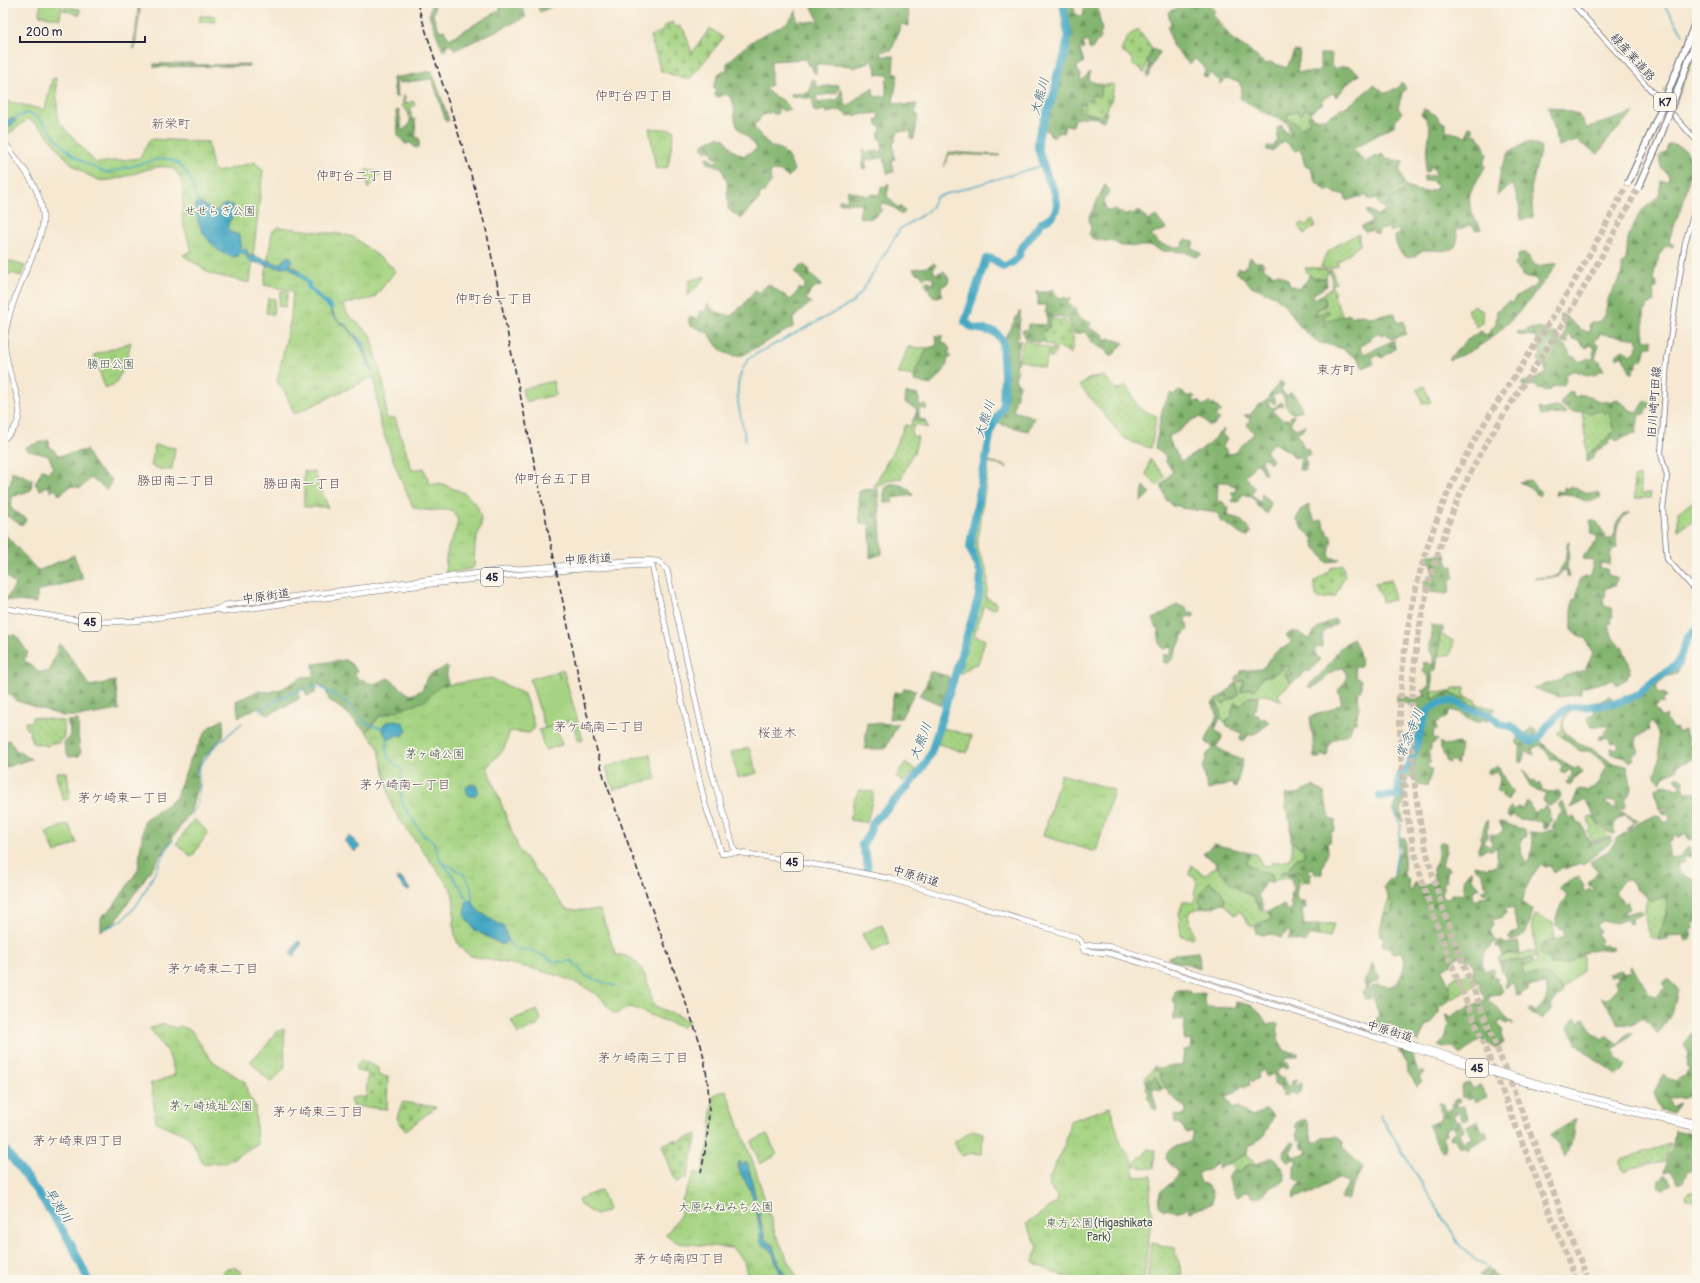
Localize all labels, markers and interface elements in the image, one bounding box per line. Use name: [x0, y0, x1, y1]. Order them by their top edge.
scale bar: [20, 18, 145, 44]
text: 200 m: [26, 25, 63, 40]
street label: 緑産業道路: [1607, 30, 1658, 85]
water label: 大熊川: [1027, 75, 1053, 117]
district label: 仲町台四丁目: [595, 88, 673, 104]
road number: K7: [1654, 93, 1676, 111]
district label: 新栄町: [151, 116, 191, 132]
district label: 仲町台二丁目: [316, 168, 394, 184]
park label: せせらぎ公園: [184, 204, 256, 219]
district label: 仲町台一丁目: [455, 291, 533, 307]
park label: 勝田公園: [87, 357, 135, 372]
district label: 東方町: [1316, 362, 1356, 378]
street label: 旧川崎町田線: [1645, 366, 1664, 438]
water label: 大熊川: [971, 398, 999, 440]
district label: 仲町台五丁目: [514, 471, 592, 487]
district label: 勝田南二丁目: [137, 473, 215, 489]
district label: 勝田南一丁目: [263, 476, 341, 492]
street label: 中原街道: [564, 551, 612, 568]
road number: 45: [481, 568, 503, 586]
street label: 中原街道: [241, 586, 291, 607]
road number: 45: [79, 613, 101, 631]
water label: 常念寺川: [1393, 706, 1427, 760]
district label: 茅ケ崎南二丁目: [553, 719, 645, 735]
water label: 大熊川: [906, 720, 936, 762]
district label: 桜並木: [757, 725, 797, 741]
park label: 茅ヶ崎公園: [405, 747, 465, 762]
district label: 茅ケ崎南一丁目: [359, 777, 451, 793]
district label: 茅ケ崎東一丁目: [77, 790, 169, 806]
road number: 45: [781, 853, 803, 871]
street label: 中原街道: [891, 863, 941, 890]
district label: 茅ケ崎東二丁目: [167, 961, 259, 977]
street label: 中原街道: [1365, 1017, 1415, 1046]
district label: 茅ケ崎南三丁目: [597, 1050, 689, 1066]
road number: 45: [1466, 1059, 1488, 1077]
park label: 茅ヶ崎城址公園: [169, 1099, 253, 1114]
district label: 茅ケ崎東三丁目: [272, 1104, 364, 1120]
district label: 茅ケ崎東四丁目: [32, 1133, 124, 1149]
water label: 早渕川: [41, 1185, 75, 1226]
park label: 大原みねみち公園: [678, 1200, 774, 1215]
park label: 東方公園(Higashikata Park): [1045, 1216, 1153, 1245]
district label: 茅ケ崎南四丁目: [633, 1251, 725, 1267]

